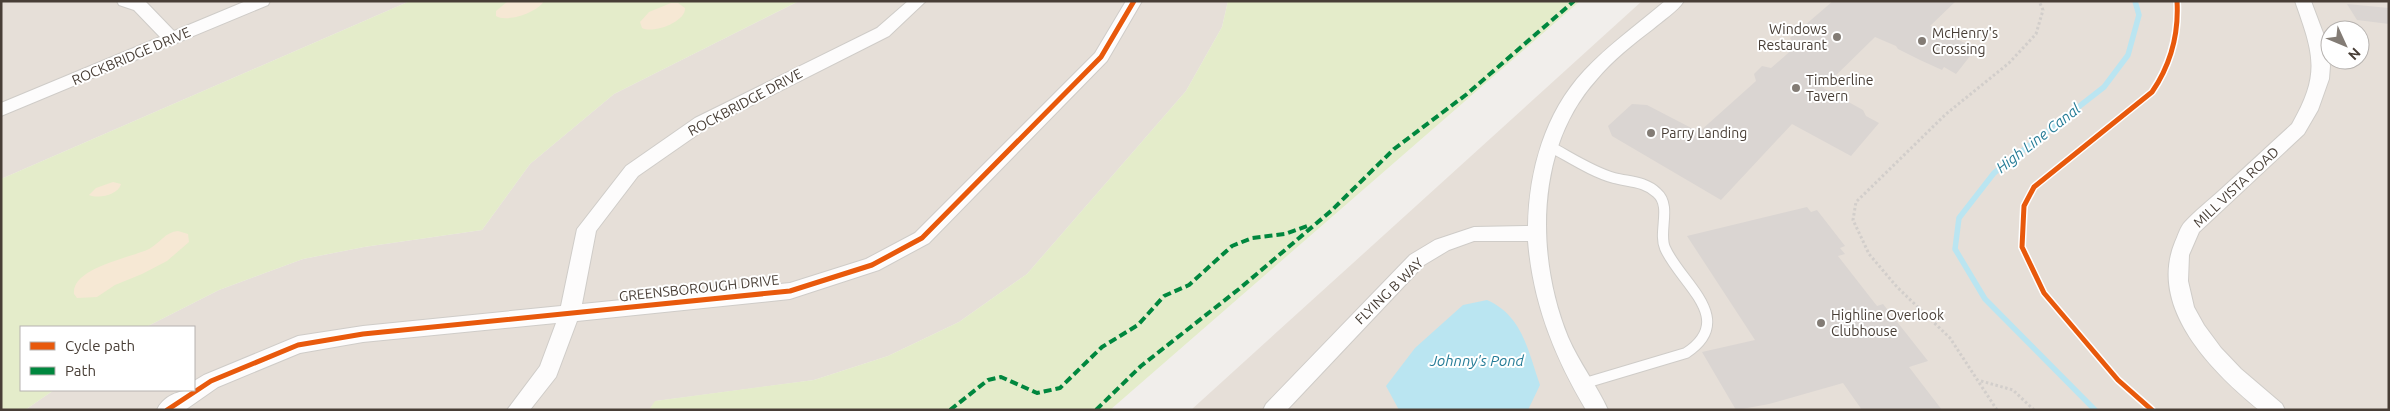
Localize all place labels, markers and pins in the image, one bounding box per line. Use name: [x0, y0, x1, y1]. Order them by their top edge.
place label: Windows Restaurant: [1758, 21, 1827, 53]
place label: McHenry's Crossing: [1932, 25, 1998, 57]
marker: Windows Restaurant: [1831, 31, 1843, 43]
marker: McHenry's Crossing: [1916, 35, 1928, 47]
place label: Timberline Tavern: [1806, 72, 1874, 104]
marker: Timberline Tavern: [1790, 82, 1802, 94]
place label: Parry Landing: [1661, 125, 1747, 141]
marker: Parry Landing: [1645, 127, 1657, 139]
place label: Highline Overlook Clubhouse: [1831, 307, 1944, 339]
marker: Highline Overlook Clubhouse: [1815, 317, 1827, 329]

